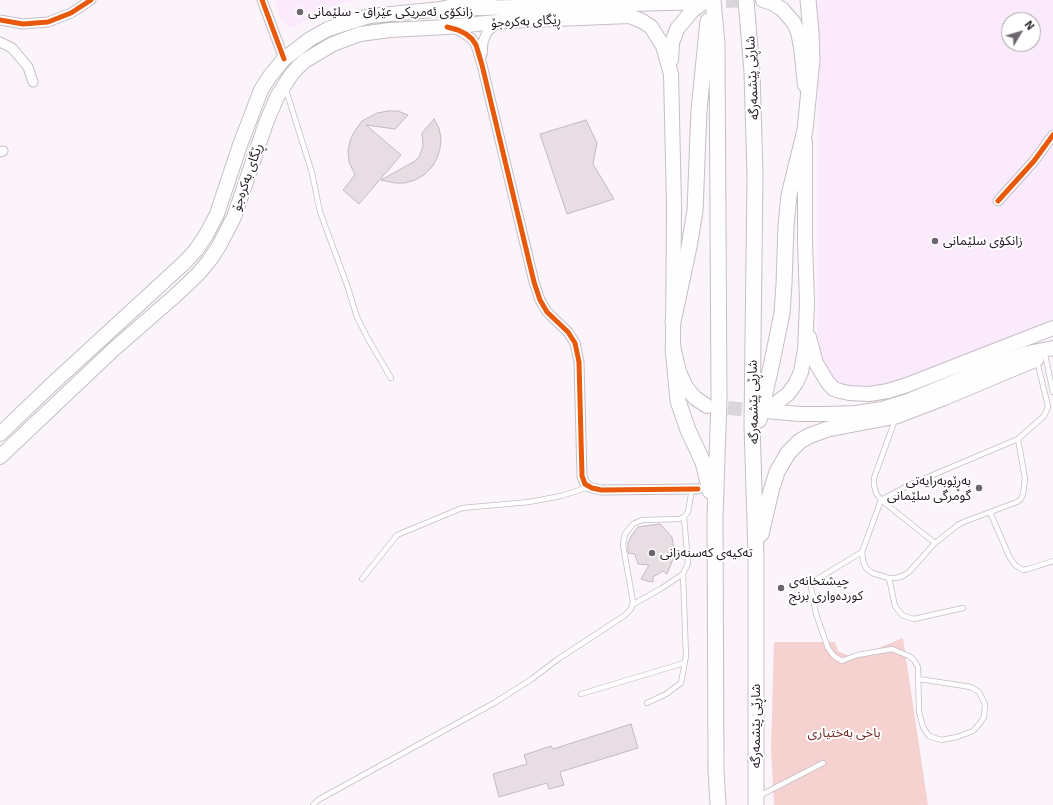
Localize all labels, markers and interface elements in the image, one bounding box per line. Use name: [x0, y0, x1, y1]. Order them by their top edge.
place label: زانکۆی ئەمریکی عێراق - سلێمانی: [308, 4, 473, 20]
marker: زانکۆی ئەمریکی عێراق - سلێمانی: [295, 7, 305, 17]
street label: ڕێگای بەکرەجۆ: [490, 11, 562, 31]
north arrow: [1001, 12, 1041, 52]
text: N: [1022, 18, 1038, 32]
street label: شاڕێی پێشمەرگە: [742, 36, 762, 120]
street label: ڕێگای بەکرەجۆ: [228, 141, 266, 213]
place label: زانکۆی سلێمانی: [943, 233, 1023, 249]
marker: زانکۆی سلێمانی: [930, 236, 940, 246]
street label: شاڕێی پێشمەرگە: [744, 360, 762, 444]
place label: بەڕێوبەرایەتی گومرگی سلێمانی: [887, 473, 971, 504]
marker: بەڕێوبەرایەتی گومرگی سلێمانی: [974, 483, 984, 493]
place label: تەکیەی کەسنەزانی: [660, 545, 753, 561]
marker: تەکیەی کەسنەزانی: [647, 548, 657, 558]
place label: چيشتخانەی کوردەواری برنج: [789, 573, 863, 604]
marker: چيشتخانەی کوردەواری برنج: [776, 583, 786, 593]
street label: شاڕێی پێشمەرگە: [748, 684, 764, 768]
park label: باخی بەختیاری: [807, 725, 881, 741]

